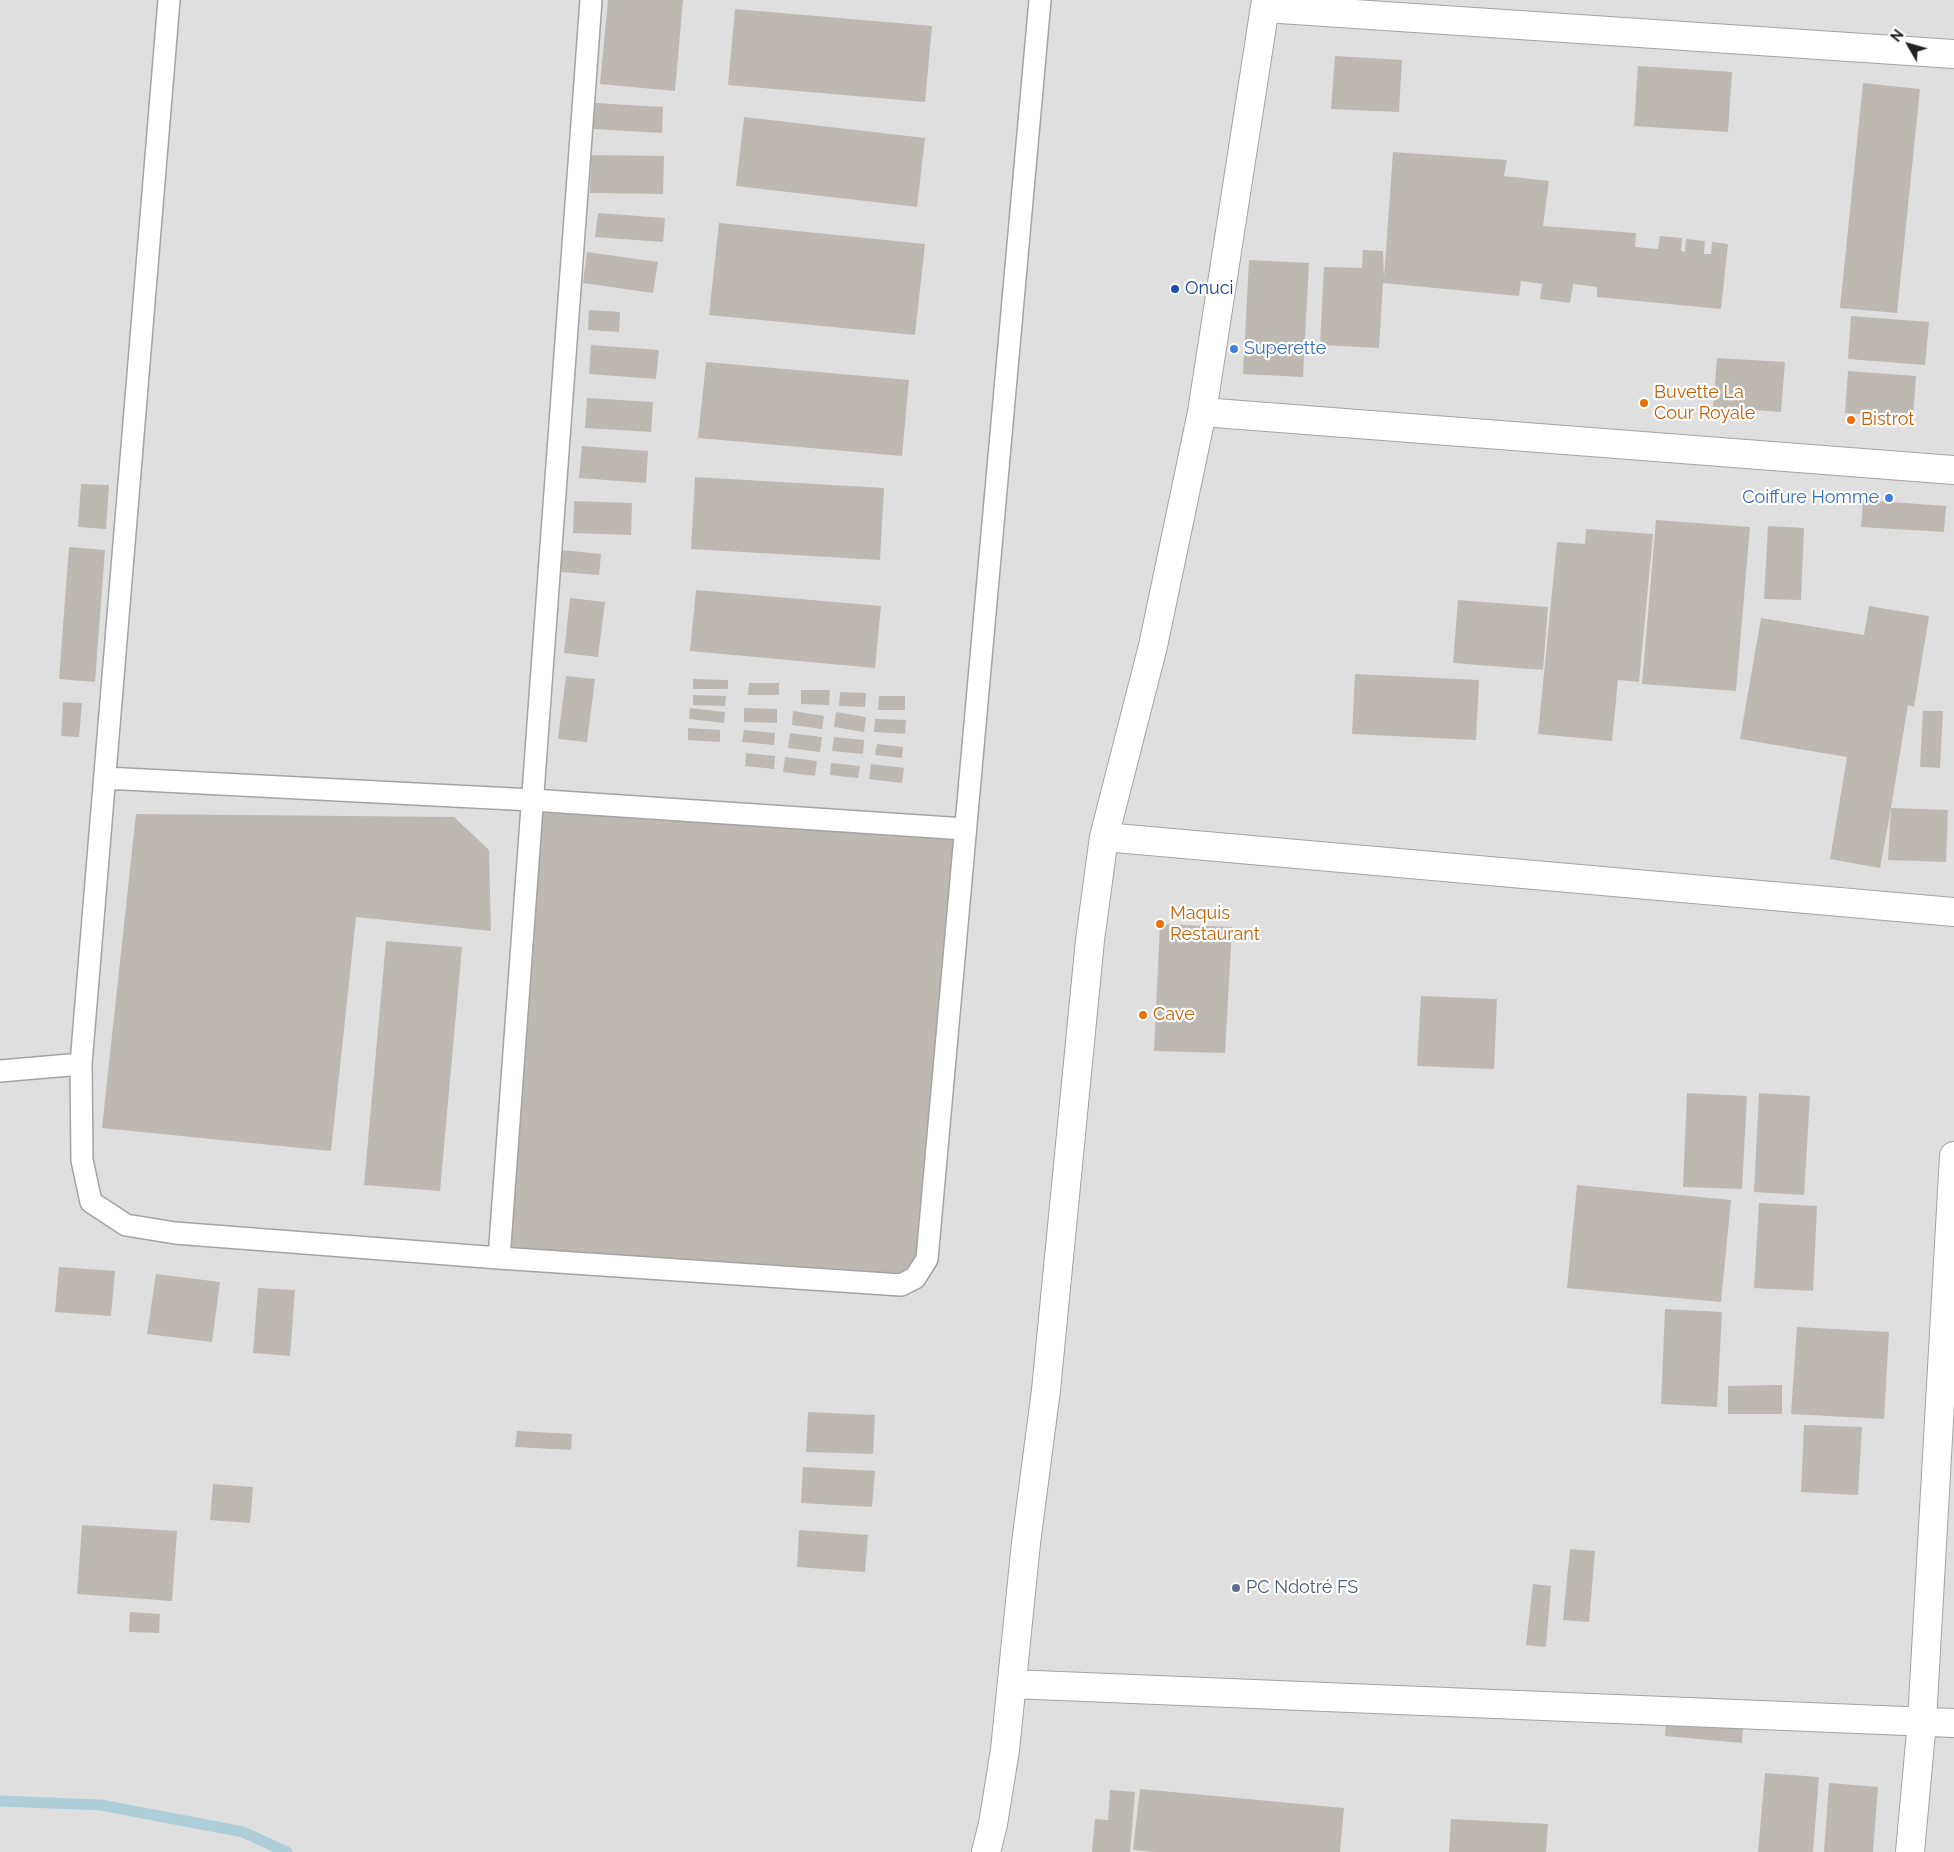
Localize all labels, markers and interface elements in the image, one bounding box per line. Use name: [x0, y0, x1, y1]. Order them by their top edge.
north arrow: [1884, 20, 1934, 70]
text: N: [1888, 27, 1907, 45]
place label: Onuci: [1185, 278, 1233, 300]
marker: Onuci: [1169, 283, 1181, 295]
place label: Superette: [1244, 338, 1326, 360]
marker: Superette: [1228, 343, 1240, 355]
place label: Buvette La Cour Royale: [1654, 382, 1755, 424]
marker: Buvette La Cour Royale: [1638, 397, 1650, 409]
place label: Bistrot: [1861, 409, 1914, 431]
marker: Bistrot: [1845, 414, 1857, 426]
place label: Coiffure Homme: [1742, 487, 1879, 509]
marker: Coiffure Homme: [1883, 492, 1895, 504]
place label: Maquis Restaurant: [1170, 903, 1260, 946]
marker: Maquis Restaurant: [1154, 918, 1166, 930]
place label: Cave: [1153, 1004, 1195, 1026]
marker: Cave: [1137, 1009, 1149, 1021]
place label: PC Ndotré FS: [1246, 1577, 1358, 1599]
marker: PC Ndotré FS: [1230, 1582, 1242, 1594]

